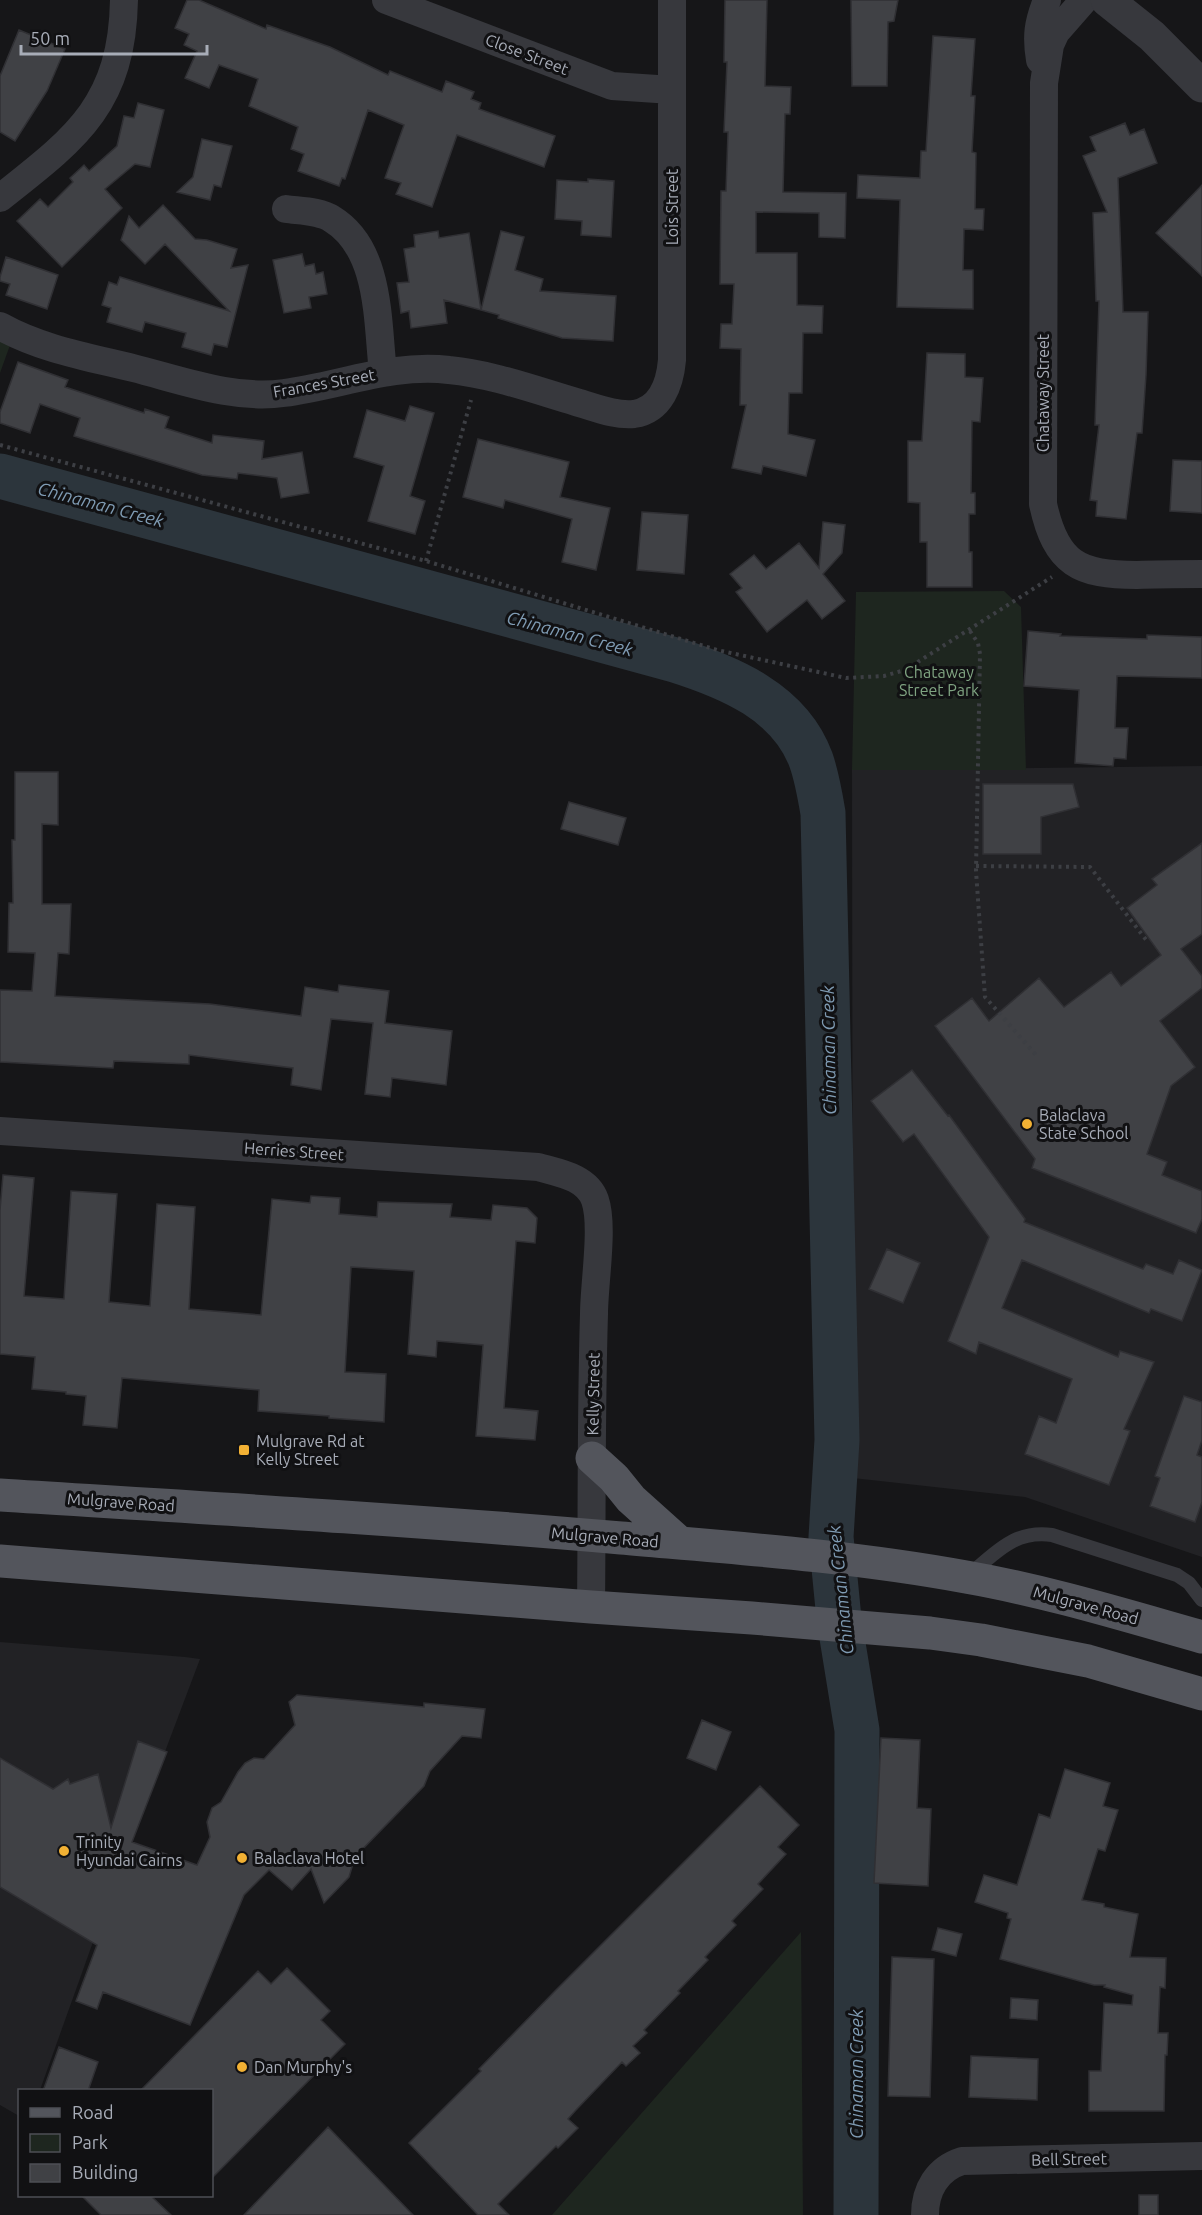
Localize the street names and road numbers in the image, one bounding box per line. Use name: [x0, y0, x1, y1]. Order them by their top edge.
street label: Close Street: [483, 30, 572, 78]
street label: Lois Street: [663, 168, 681, 245]
street label: Chataway Street: [1034, 333, 1052, 452]
street label: Frances Street: [272, 365, 377, 401]
street label: Herries Street: [243, 1139, 345, 1164]
street label: Kelly Street: [583, 1352, 603, 1436]
street label: Mulgrave Road: [67, 1489, 175, 1515]
street label: Mulgrave Road: [550, 1523, 660, 1551]
street label: Mulgrave Road: [1032, 1582, 1140, 1628]
street label: Bell Street: [1031, 2149, 1108, 2169]

